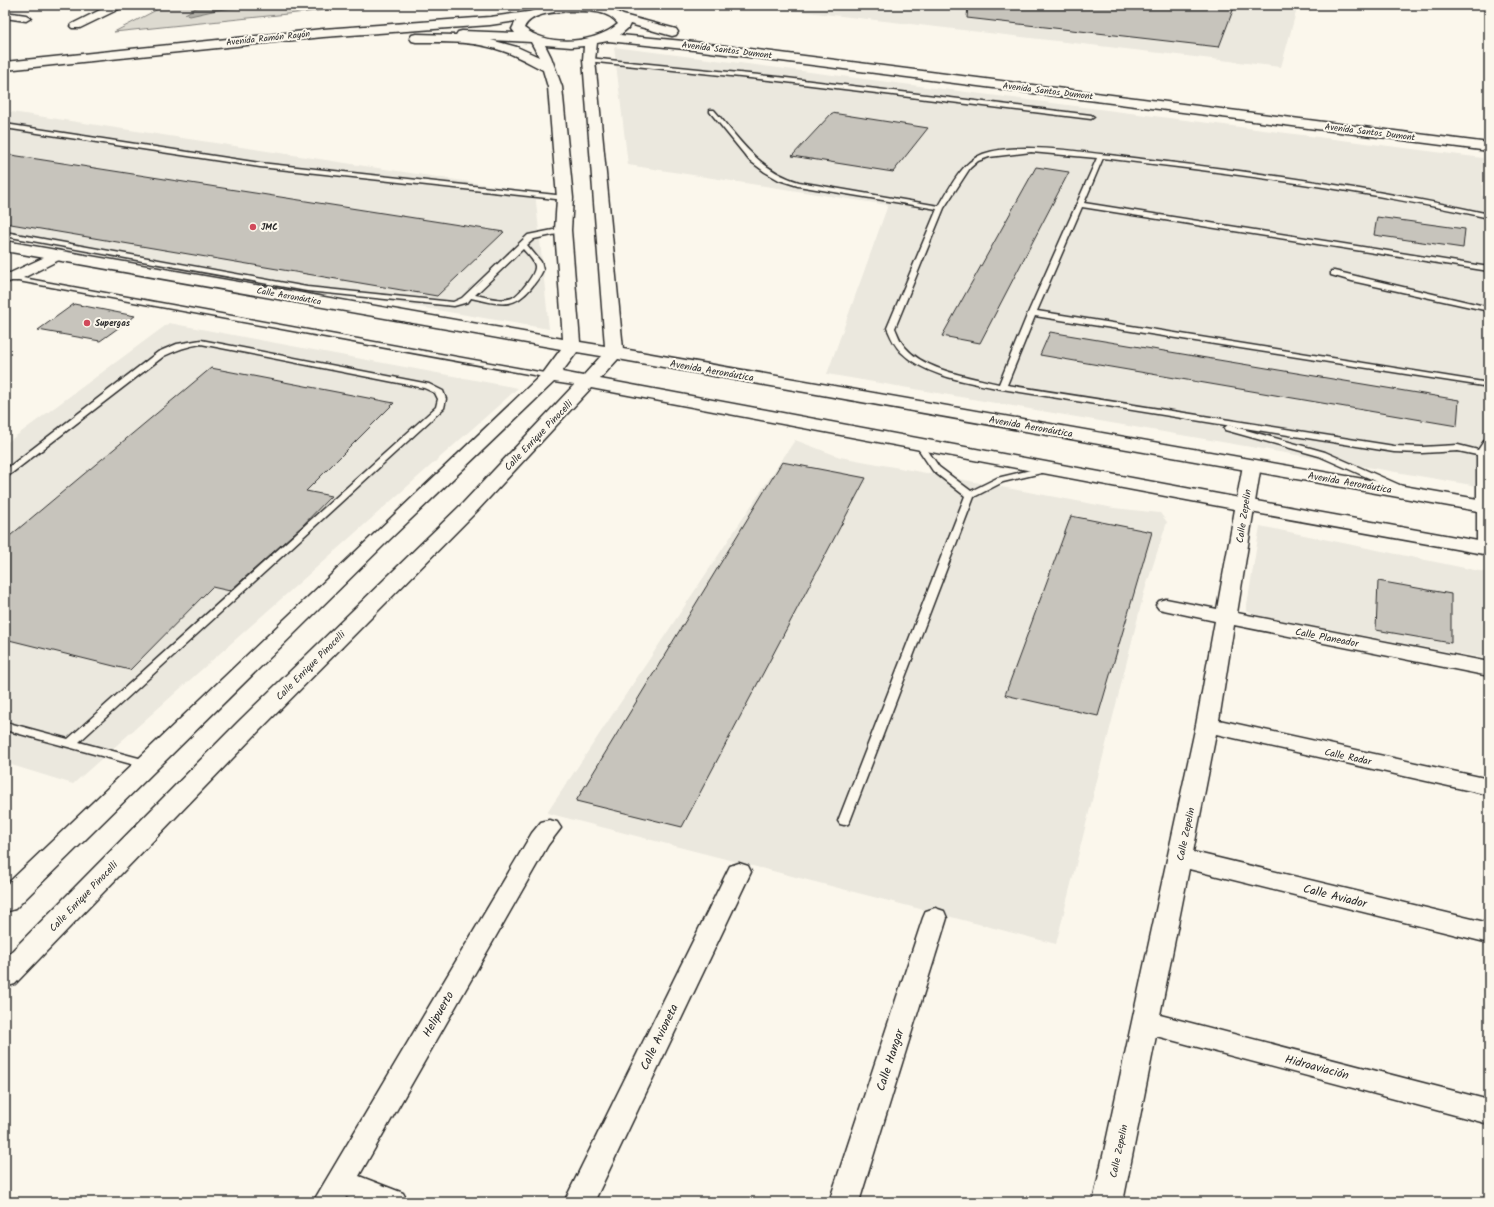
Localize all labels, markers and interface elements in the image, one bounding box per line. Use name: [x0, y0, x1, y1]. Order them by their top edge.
street label: Avenida Ramón Rayón: [225, 27, 311, 50]
street label: Avenida Santos Dumont: [681, 38, 774, 64]
street label: Avenida Santos Dumont: [1002, 79, 1095, 105]
street label: Avenida Santos Dumont: [1324, 120, 1417, 146]
place label: JMC: [261, 220, 278, 235]
marker: JMC: [248, 222, 258, 232]
street label: Calle Aeronáutica: [255, 283, 322, 310]
place label: Supergas: [95, 316, 131, 331]
marker: Supergas: [82, 318, 92, 328]
street label: Avenida Aeronáutica: [669, 356, 755, 386]
street label: Calle Enrique Pinocelli: [501, 396, 577, 475]
street label: Avenida Aeronáutica: [988, 412, 1074, 442]
street label: Avenida Aeronáutica: [1307, 468, 1393, 498]
street label: Calle Zepelin: [1232, 488, 1256, 544]
street label: Calle Planeador: [1294, 624, 1360, 652]
street label: Calle Enrique Pinocelli: [272, 627, 350, 704]
street label: Calle Radar: [1323, 744, 1373, 770]
street label: Calle Zepelin: [1173, 806, 1199, 862]
street label: Calle Enrique Pinocelli: [46, 857, 122, 936]
street label: Calle Aviador: [1301, 879, 1370, 914]
street label: Helipuerto: [418, 988, 459, 1041]
street label: Calle Avioneta: [635, 1001, 684, 1074]
street label: Calle Hangar: [872, 1026, 910, 1094]
street label: Hidroaviación: [1283, 1050, 1351, 1085]
street label: Calle Zepelin: [1106, 1123, 1132, 1179]

